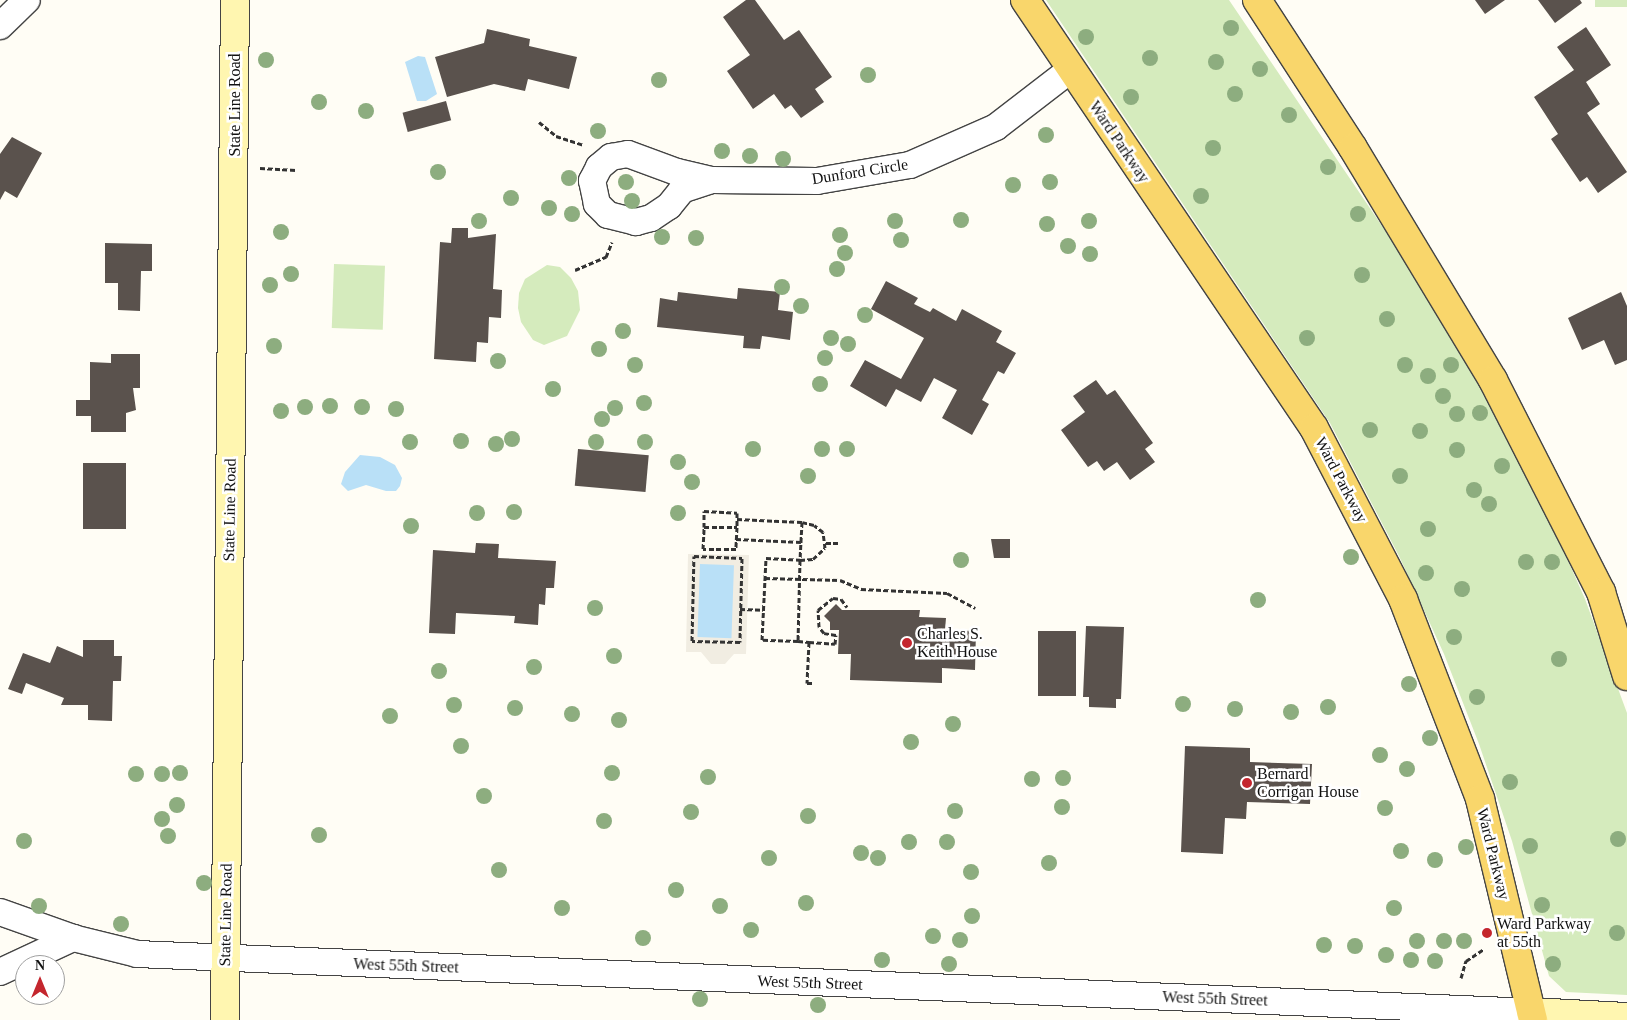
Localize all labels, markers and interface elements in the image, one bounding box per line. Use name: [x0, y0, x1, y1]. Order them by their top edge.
street label: State Line Road: [225, 53, 245, 157]
street label: Ward Parkway: [1085, 98, 1153, 186]
street label: Dunford Circle: [810, 155, 910, 189]
street label: Ward Parkway: [1310, 434, 1372, 526]
street label: State Line Road: [220, 458, 240, 562]
place label: Charles S. Keith House: [917, 624, 997, 662]
marker: Charles S. Keith House: [901, 637, 913, 649]
place label: Bernard Corrigan House: [1257, 764, 1359, 802]
marker: Bernard Corrigan House: [1241, 777, 1253, 789]
street label: Ward Parkway: [1472, 806, 1514, 902]
street label: State Line Road: [216, 863, 236, 967]
place label: Ward Parkway at 55th: [1497, 914, 1591, 952]
marker: Ward Parkway at 55th: [1481, 927, 1493, 939]
north arrow: [15, 955, 65, 1005]
street label: West 55th Street: [353, 955, 459, 977]
text: N: [35, 958, 45, 973]
street label: West 55th Street: [757, 972, 863, 994]
street label: West 55th Street: [1162, 988, 1268, 1010]

